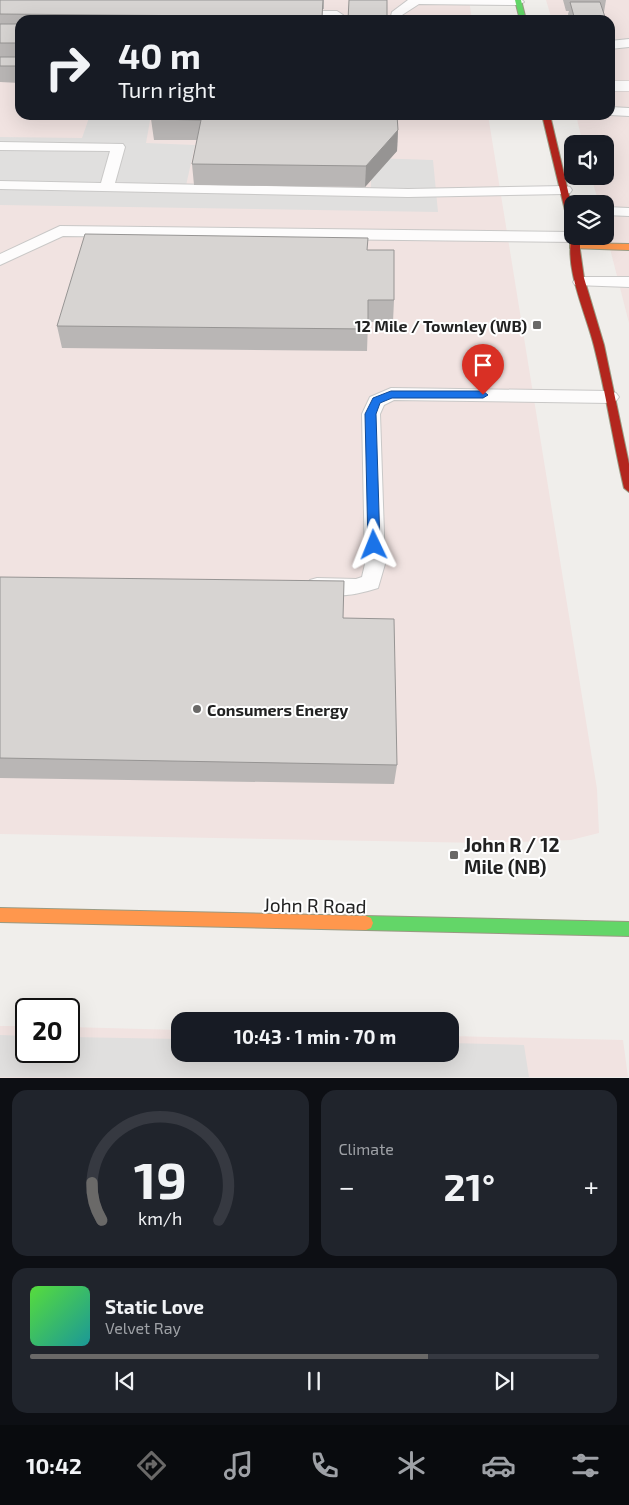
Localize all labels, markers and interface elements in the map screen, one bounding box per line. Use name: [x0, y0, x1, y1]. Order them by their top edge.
text: 40 m: [118, 34, 201, 76]
icon: right: [35, 35, 100, 100]
text: Turn right: [118, 76, 216, 102]
map controls: [564, 135, 614, 245]
button: sound: [564, 135, 614, 185]
button: layers: [564, 195, 614, 245]
place label: 12 Mile / Townley (WB): [355, 316, 527, 336]
marker: 12 Mile / Townley (WB): [531, 319, 543, 331]
pin: [462, 344, 504, 395]
icon: arrive: [469, 351, 497, 379]
position arrow: [347, 518, 399, 570]
place label: Consumers Energy: [207, 700, 348, 720]
marker: Consumers Energy: [191, 703, 203, 715]
place label: John R / 12 Mile (NB): [464, 833, 559, 878]
marker: John R / 12 Mile (NB): [448, 849, 460, 861]
street label: John R Road: [263, 893, 367, 917]
speed limit sign: 20: [15, 998, 80, 1063]
text: 10:43 · 1 min · 70 m: [234, 1025, 396, 1048]
text: Climate: [339, 1139, 394, 1158]
text: 19: [134, 1147, 187, 1209]
text: 21°: [443, 1163, 495, 1209]
text: −: [339, 1169, 355, 1203]
text: +: [584, 1169, 599, 1203]
text: km/h: [138, 1207, 182, 1229]
text: Static Love: [105, 1295, 204, 1318]
text: Velvet Ray: [105, 1318, 181, 1337]
icon: previous: [111, 1367, 139, 1395]
icon: pause: [300, 1367, 328, 1395]
icon: next: [490, 1367, 518, 1395]
icon: directions: [134, 1448, 169, 1483]
icon: music: [221, 1448, 256, 1483]
icon: phone: [307, 1448, 342, 1483]
icon: climate: [394, 1448, 429, 1483]
icon: car: [481, 1448, 516, 1483]
icon: filters: [568, 1448, 603, 1483]
text: 10:42: [26, 1452, 82, 1478]

